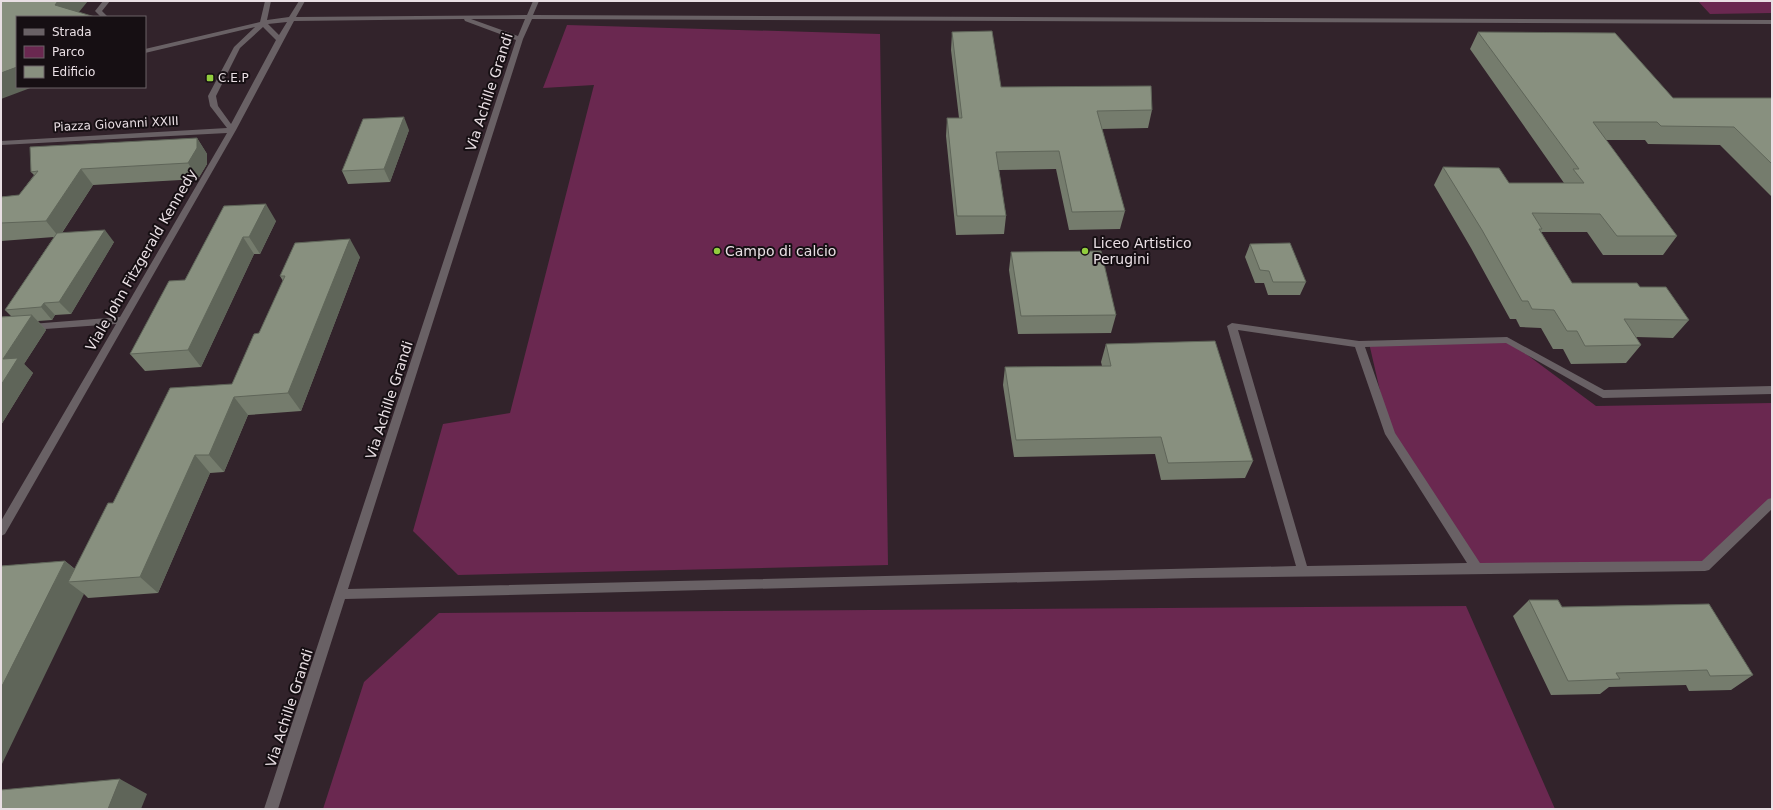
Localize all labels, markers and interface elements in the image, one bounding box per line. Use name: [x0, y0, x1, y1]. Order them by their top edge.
legend: [16, 16, 146, 88]
text: Strada: [52, 25, 92, 39]
street label: Via Achille Grandi: [462, 31, 516, 153]
text: Parco: [52, 45, 85, 59]
text: Edificio: [52, 65, 95, 79]
place label: C.E.P: [218, 71, 249, 85]
marker: C.E.P: [205, 73, 215, 83]
street label: Piazza Giovanni XXIII: [53, 114, 179, 134]
street label: Viale John Fitzgerald Kennedy: [82, 166, 200, 354]
place label: Liceo Artistico Perugini: [1093, 235, 1192, 267]
place label: Campo di calcio: [725, 243, 836, 259]
marker: Campo di calcio: [712, 246, 722, 256]
marker: Liceo Artistico Perugini: [1080, 246, 1090, 256]
street label: Via Achille Grandi: [362, 339, 416, 461]
street label: Via Achille Grandi: [262, 647, 316, 769]

